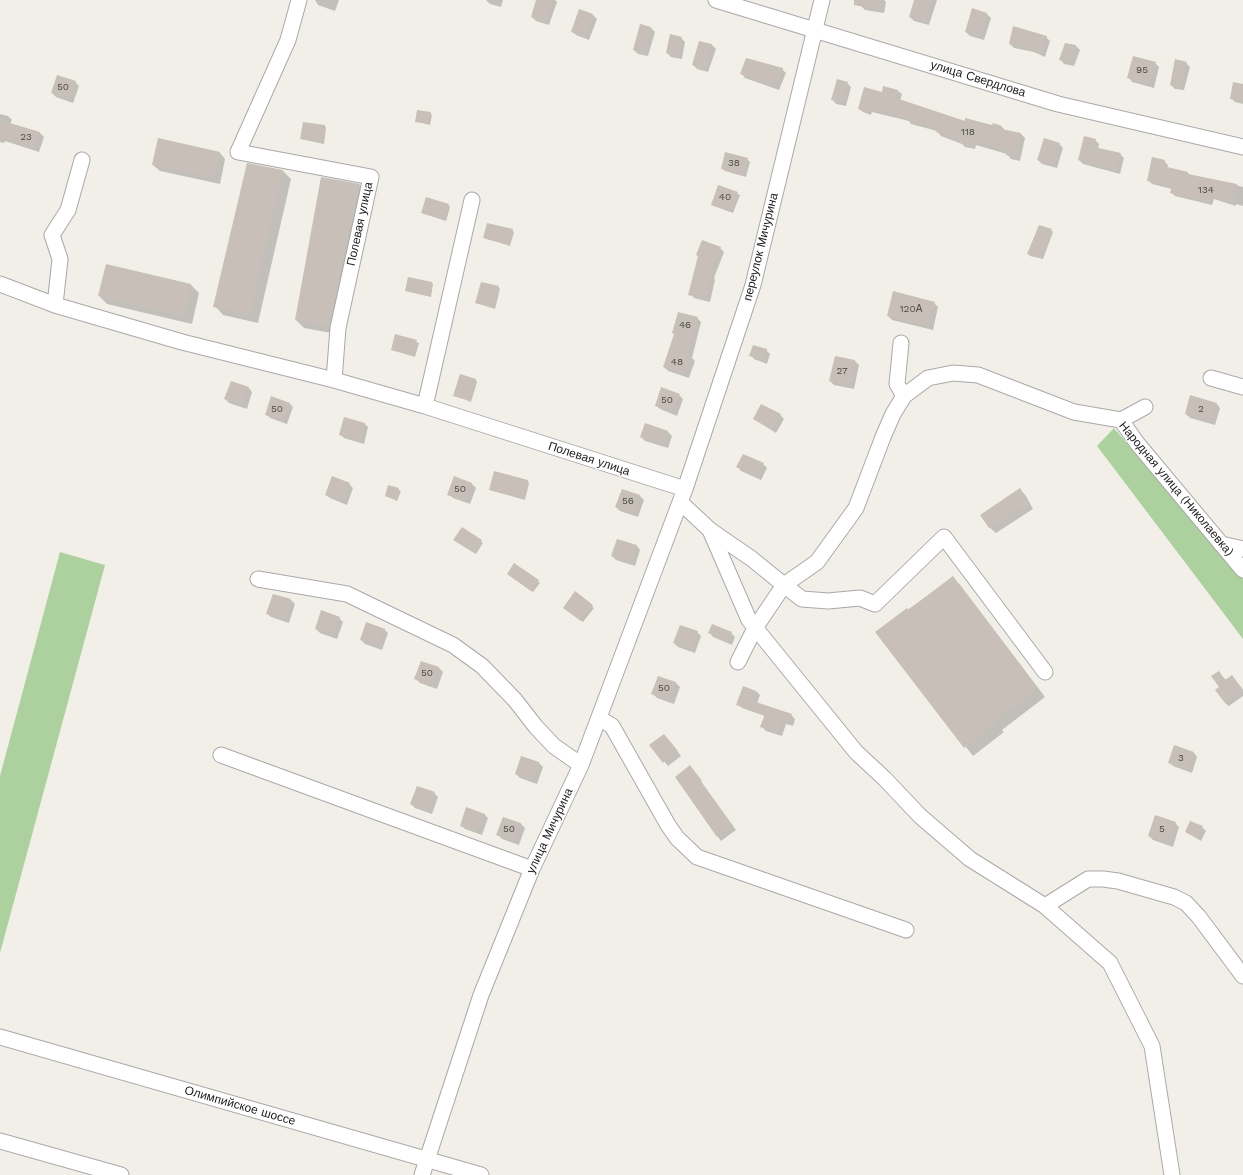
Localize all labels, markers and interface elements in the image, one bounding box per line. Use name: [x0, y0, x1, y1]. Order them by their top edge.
street label: улица Свердлова: [929, 58, 1027, 100]
house number: 95: [1136, 64, 1148, 76]
house number: 50: [57, 81, 69, 93]
house number: 118: [961, 126, 975, 138]
house number: 23: [20, 131, 32, 143]
house number: 38: [728, 157, 740, 169]
street label: Полевая улица: [344, 181, 376, 267]
house number: 134: [1198, 184, 1214, 196]
house number: 40: [719, 191, 731, 203]
street label: переулок Мичурина: [741, 192, 781, 302]
house number: 120А: [900, 303, 922, 315]
house number: 46: [679, 319, 691, 331]
house number: 48: [671, 356, 683, 368]
house number: 27: [836, 365, 848, 377]
house number: 50: [661, 394, 673, 406]
house number: 50: [271, 403, 283, 415]
house number: 2: [1198, 403, 1204, 415]
street label: Народная улица (Николаевка): [1116, 419, 1236, 559]
street label: Полевая улица: [546, 439, 632, 479]
house number: 50: [454, 483, 466, 495]
house number: 56: [622, 495, 634, 507]
house number: 50: [421, 667, 433, 679]
house number: 50: [658, 682, 670, 694]
house number: 3: [1178, 752, 1184, 764]
street label: улица Мичурина: [524, 786, 576, 876]
house number: 50: [503, 823, 515, 835]
house number: 5: [1159, 823, 1165, 835]
street label: Олимпийское шоссе: [183, 1083, 297, 1129]

